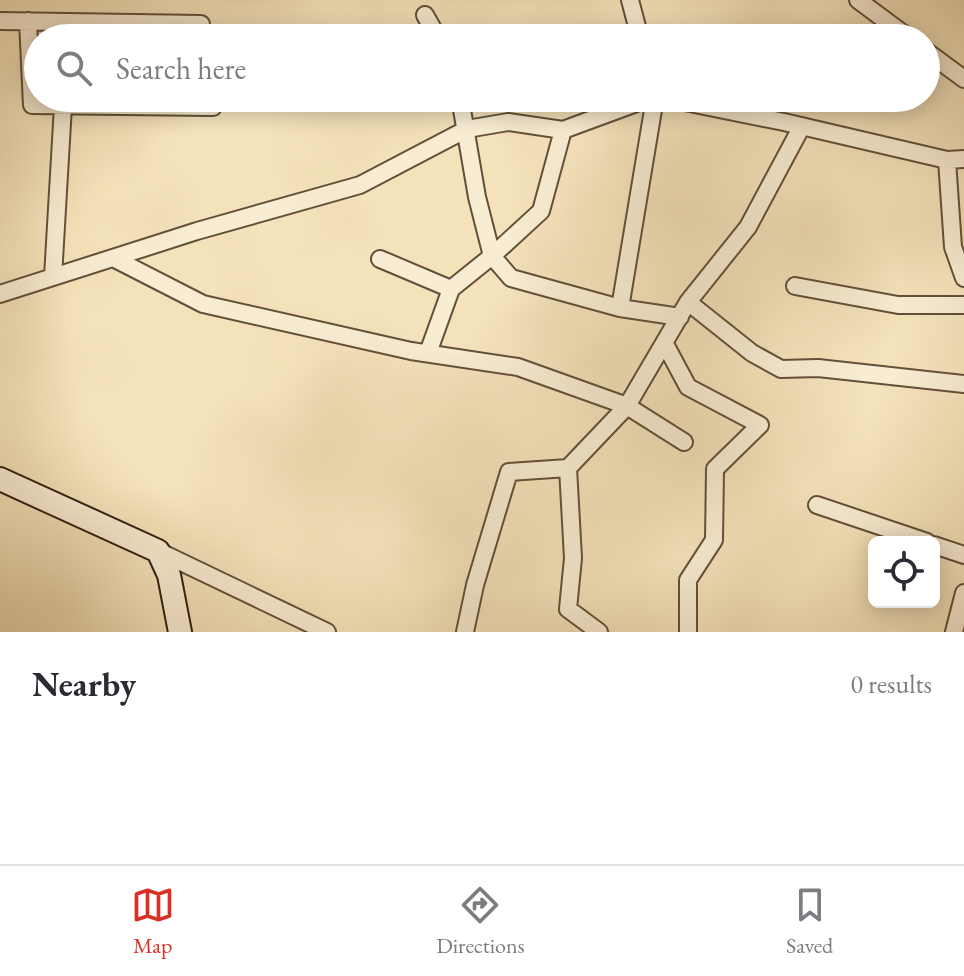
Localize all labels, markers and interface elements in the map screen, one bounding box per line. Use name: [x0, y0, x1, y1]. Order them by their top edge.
search box: [24, 24, 940, 112]
icon: search: [52, 46, 96, 90]
text: Search here: [116, 49, 246, 88]
map controls: [868, 536, 940, 608]
button: locate: [868, 536, 940, 608]
text: Nearby: [32, 662, 136, 706]
text: 0 results: [851, 667, 932, 701]
tab: Map: [131, 883, 175, 960]
tab: Directions: [436, 883, 525, 960]
tab: Saved: [786, 883, 833, 960]

